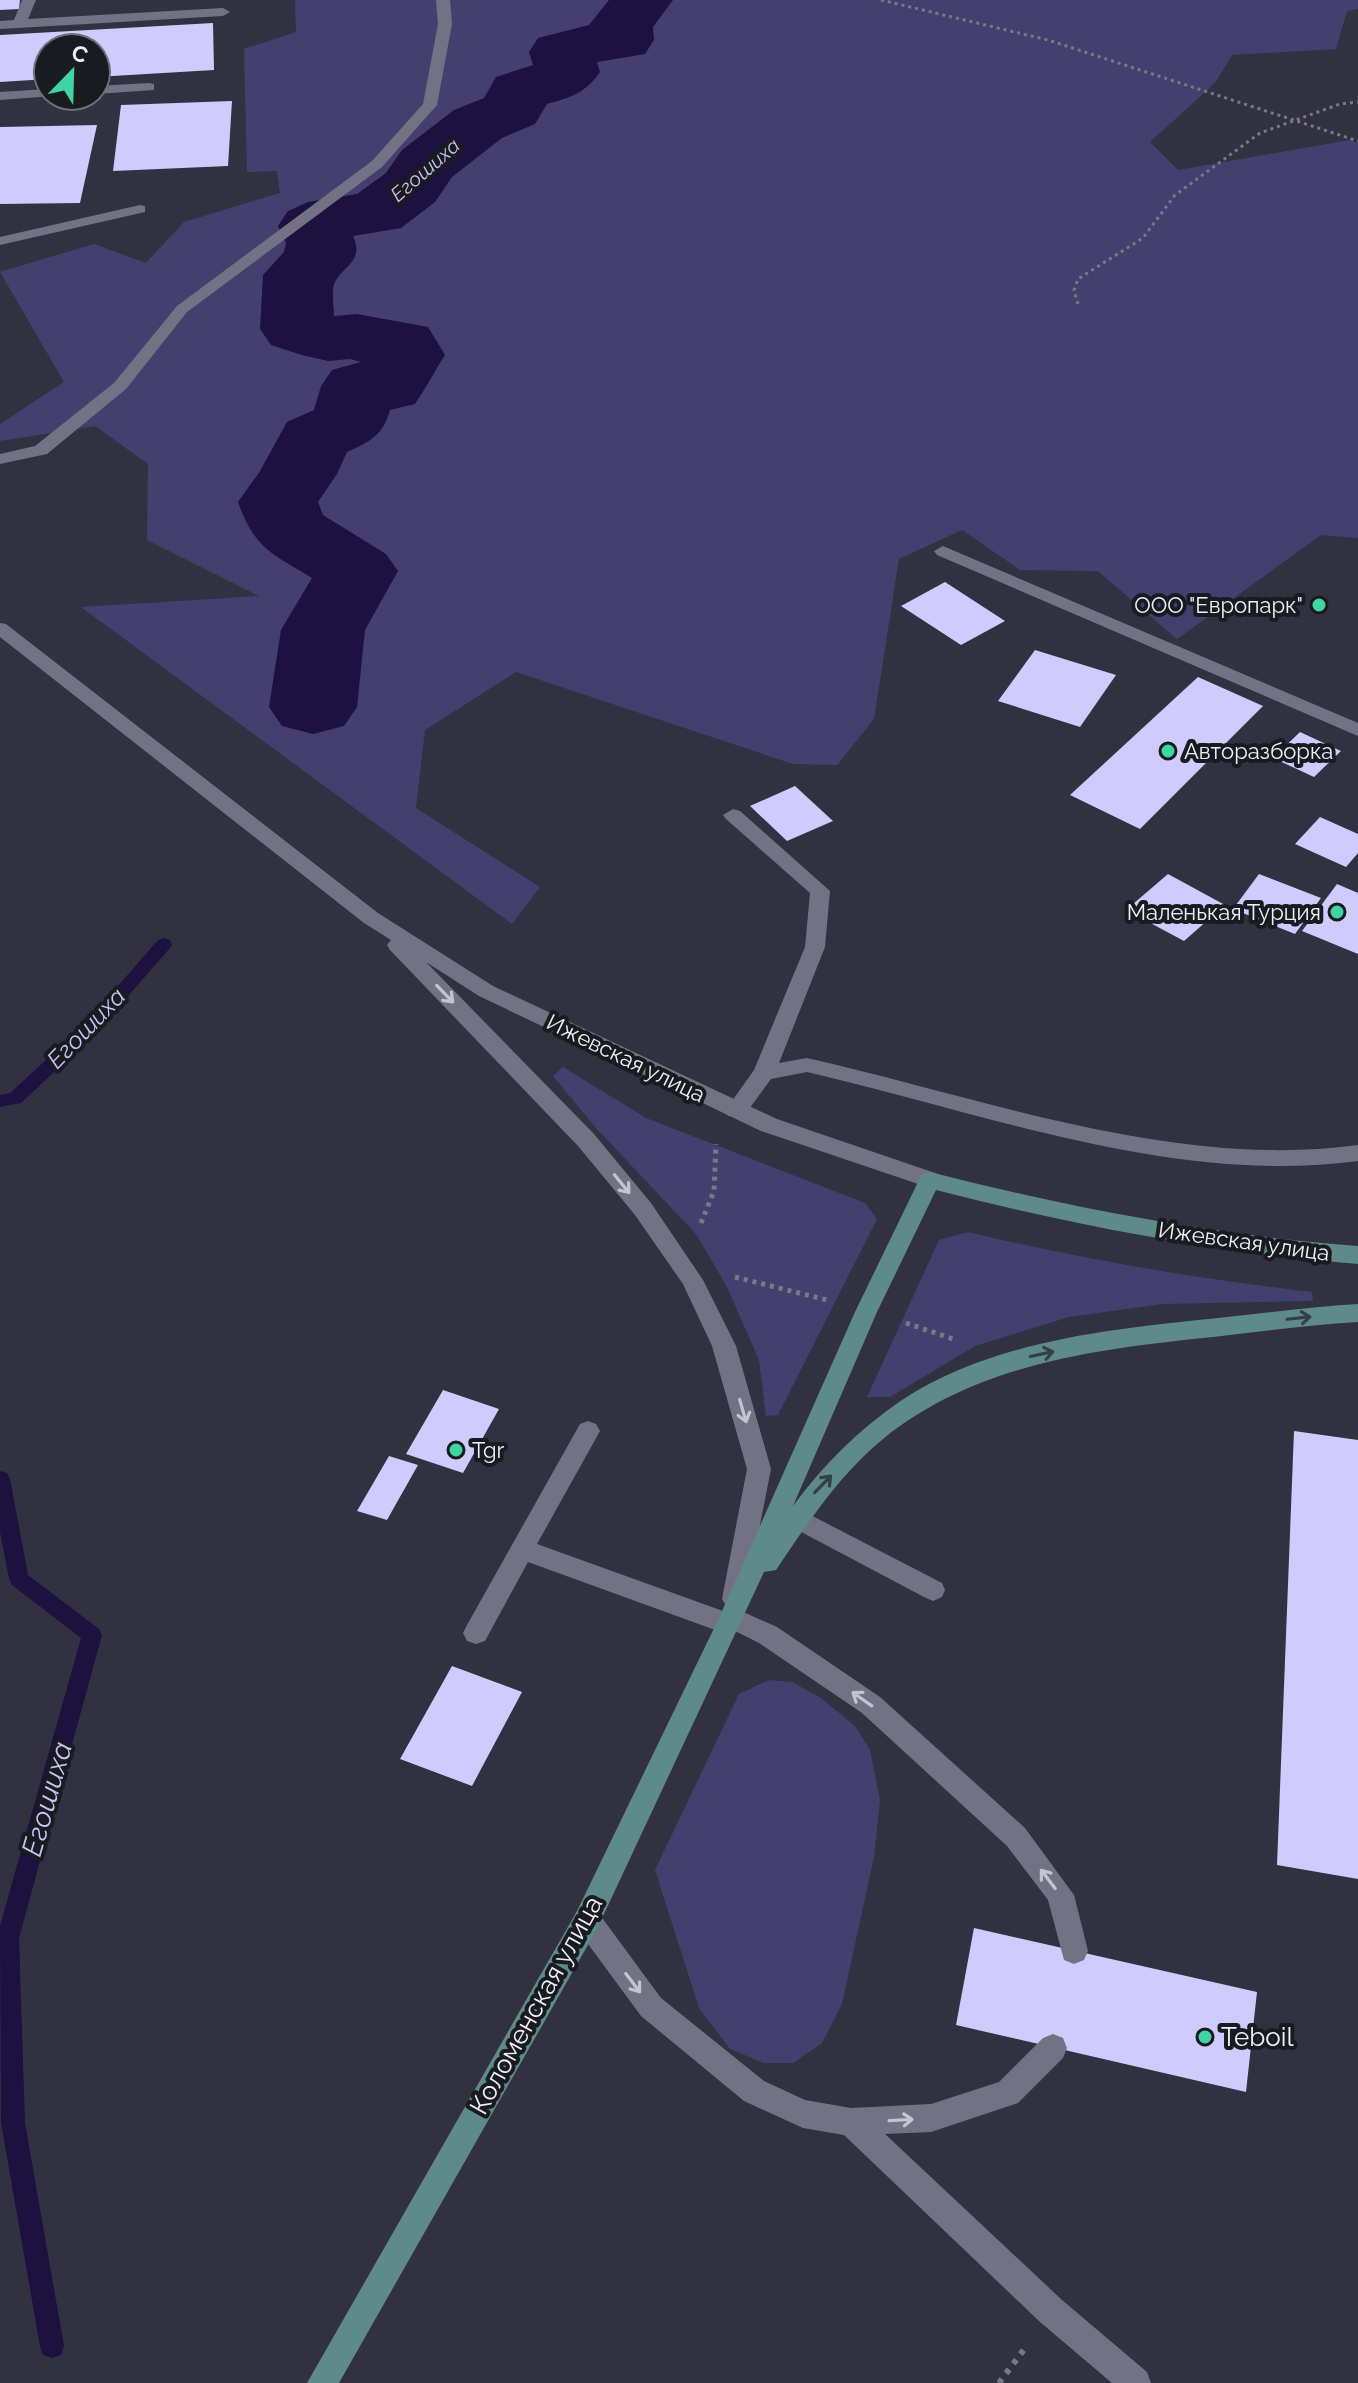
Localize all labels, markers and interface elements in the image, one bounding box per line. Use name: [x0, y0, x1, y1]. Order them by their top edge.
north arrow: [32, 32, 112, 112]
text: С: [68, 39, 92, 69]
water label: Егошиха: [385, 133, 465, 207]
place label: ООО "Европарк": [1134, 592, 1303, 618]
marker: ООО "Европарк": [1310, 596, 1328, 614]
place label: Авторазборка: [1184, 738, 1333, 764]
marker: Авторазборка: [1159, 742, 1177, 760]
place label: Маленькая Турция: [1127, 899, 1321, 925]
marker: Маленькая Турция: [1328, 903, 1346, 921]
water label: Егошиха: [41, 982, 131, 1074]
one-way arrow: [435, 984, 454, 1003]
street label: Ижевская улица: [543, 1008, 709, 1108]
one-way arrow: [613, 1173, 631, 1194]
street label: Ижевская улица: [1157, 1216, 1331, 1266]
one-way arrow: [1285, 1311, 1312, 1326]
one-way arrow: [1029, 1346, 1055, 1361]
one-way arrow: [736, 1398, 751, 1424]
place label: Tgr: [472, 1437, 505, 1463]
marker: Tgr: [447, 1441, 465, 1459]
one-way arrow: [814, 1474, 833, 1494]
one-way arrow: [851, 1691, 873, 1707]
water label: Егошиха: [15, 1738, 79, 1860]
one-way arrow: [1040, 1869, 1057, 1890]
street label: Коломенская улица: [464, 1891, 608, 2119]
one-way arrow: [625, 1971, 641, 1993]
place label: Teboil: [1221, 2022, 1294, 2052]
marker: Teboil: [1196, 2028, 1214, 2046]
one-way arrow: [887, 2112, 914, 2127]

